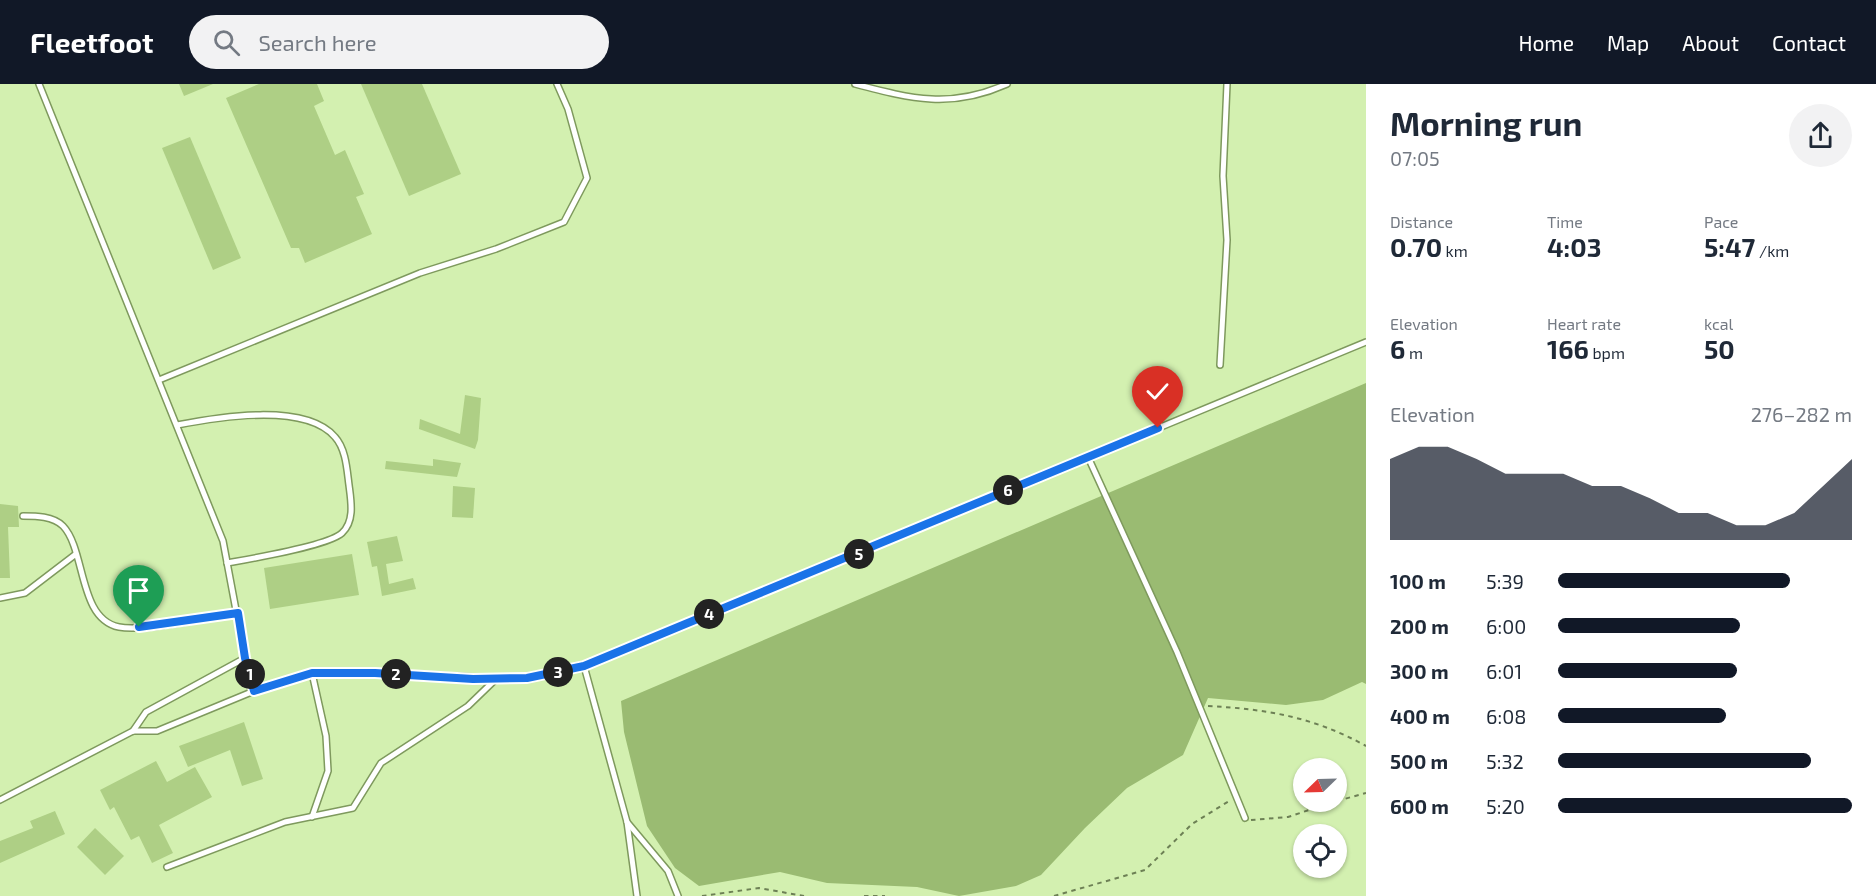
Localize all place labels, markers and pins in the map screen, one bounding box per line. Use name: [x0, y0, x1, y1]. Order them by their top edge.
pin: [1132, 366, 1183, 428]
pin: 6: [993, 475, 1023, 505]
pin: 5: [844, 539, 874, 569]
pin: [113, 565, 164, 627]
pin: 4: [694, 599, 724, 629]
pin: 3: [543, 657, 573, 687]
pin: 1: [235, 659, 265, 689]
pin: 2: [381, 659, 411, 689]

